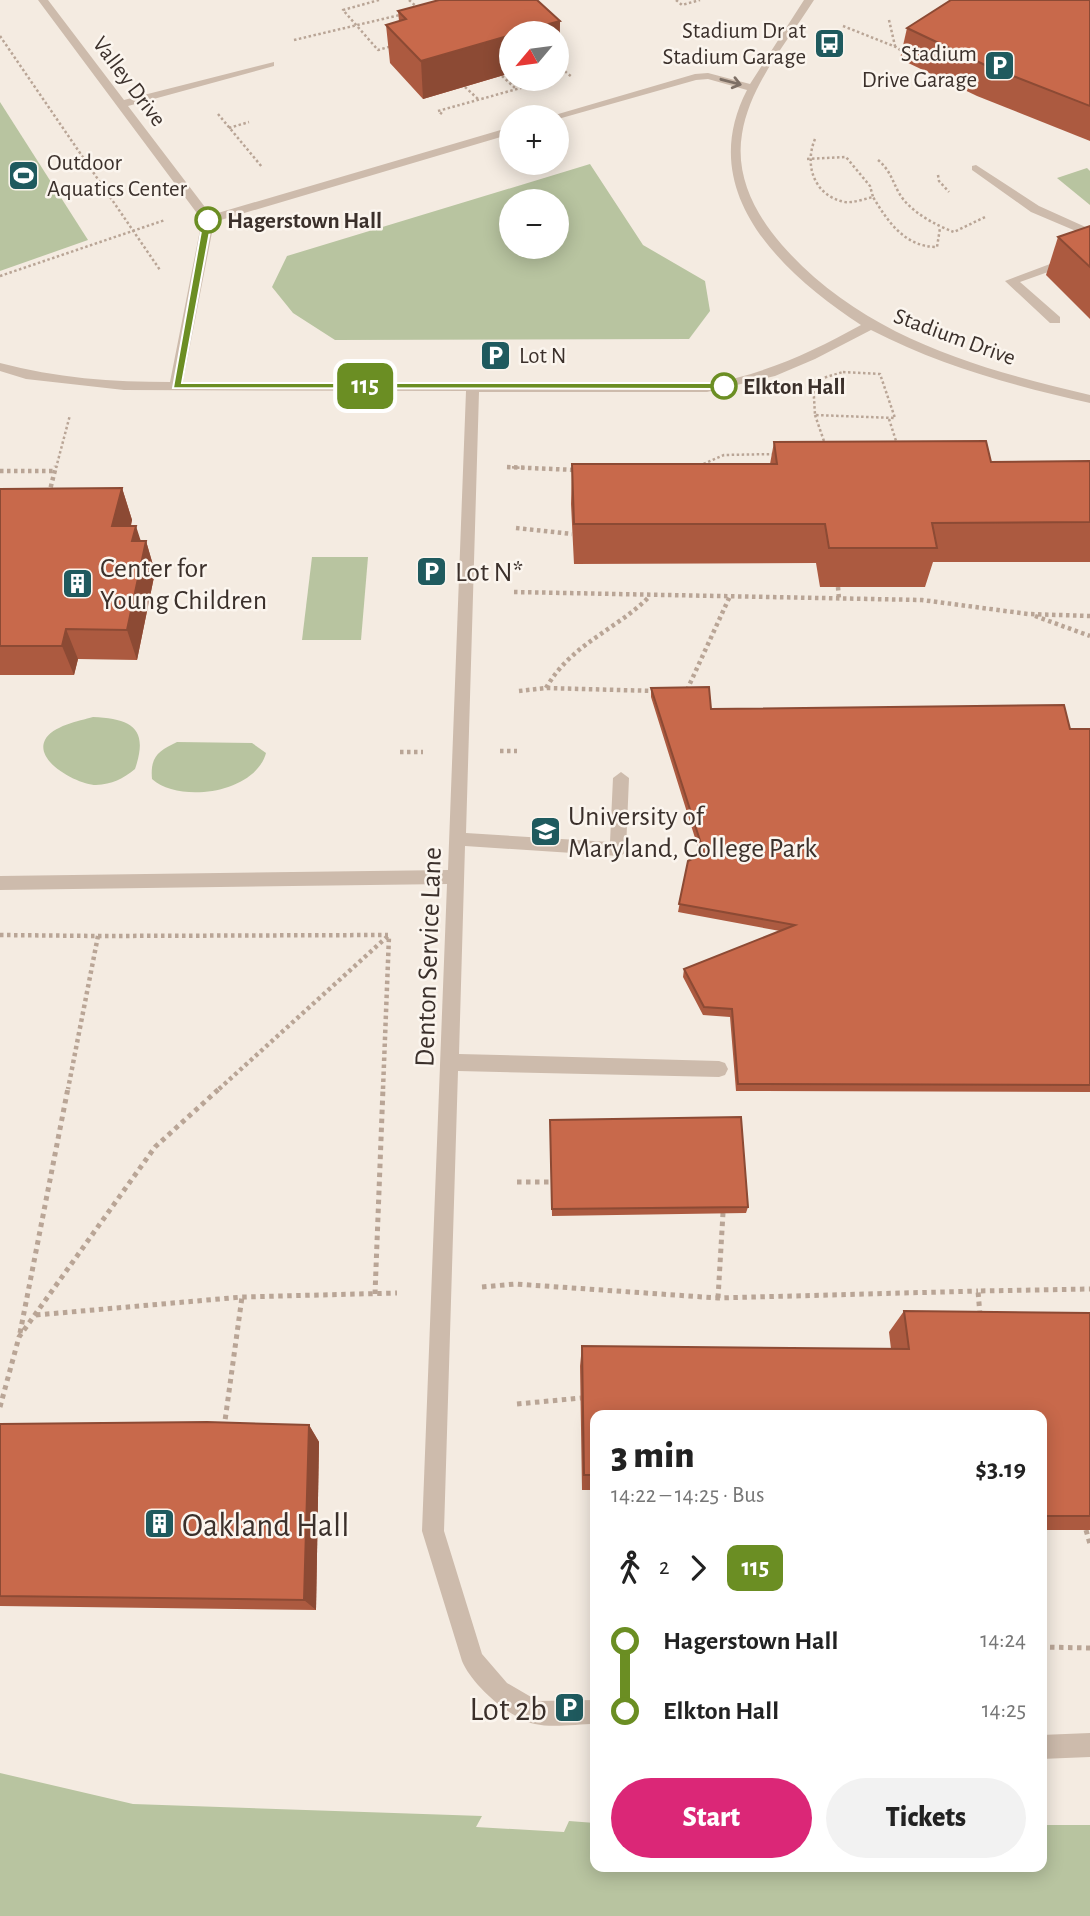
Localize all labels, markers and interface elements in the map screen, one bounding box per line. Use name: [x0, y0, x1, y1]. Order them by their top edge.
place label: Stadium Dr at Stadium Garage: [662, 20, 807, 69]
north arrow: [499, 21, 569, 91]
map controls: [499, 21, 569, 259]
bus stop icon: Stadium Dr at Stadium Garage: [812, 26, 846, 60]
street label: Valley Drive: [88, 33, 170, 131]
place label: Stadium Drive Garage: [862, 43, 977, 92]
parking icon: Stadium Drive Garage: [983, 49, 1017, 83]
one-way arrow: [719, 76, 742, 89]
button: +: [499, 105, 569, 175]
place label: Outdoor Aquatics Center: [47, 152, 188, 201]
sports icon: Outdoor Aquatics Center: [7, 158, 41, 192]
button: −: [499, 189, 569, 259]
marker: Hagerstown Hall: [195, 207, 221, 233]
place label: Hagerstown Hall: [227, 210, 382, 233]
street label: Stadium Drive: [891, 305, 1018, 370]
parking icon: Lot N: [479, 338, 513, 372]
place label: Lot N: [519, 345, 566, 368]
line badge: 115: [325, 363, 405, 409]
marker: Elkton Hall: [711, 373, 737, 399]
text: 115: [351, 374, 379, 398]
place label: Elkton Hall: [743, 376, 846, 399]
parking icon: Lot N*: [415, 554, 449, 588]
place label: Center for Young Children: [100, 555, 267, 615]
place label: Lot N*: [455, 559, 523, 587]
building icon: Center for Young Children: [60, 566, 94, 600]
place label: University of Maryland, College Park: [568, 803, 817, 863]
school or university icon: University of Maryland, College Park: [528, 814, 562, 848]
street label: Denton Service Lane: [411, 847, 447, 1068]
text: 3 min: [611, 1437, 695, 1475]
text: $3.19: [975, 1456, 1026, 1482]
text: 14:22 – 14:25 · Bus: [611, 1484, 764, 1507]
building icon: Oakland Hall: [142, 1507, 176, 1541]
place label: Oakland Hall: [182, 1510, 349, 1543]
icon: walk: [611, 1549, 649, 1587]
icon: forward: [679, 1549, 717, 1587]
text: 2: [659, 1556, 669, 1579]
text: 115: [741, 1556, 769, 1580]
text: Hagerstown Hall: [663, 1628, 838, 1654]
text: 14:24: [980, 1629, 1026, 1652]
parking icon: Lot 2b: [553, 1691, 587, 1725]
place label: Lot 2b: [470, 1694, 547, 1727]
text: Elkton Hall: [663, 1698, 779, 1724]
text: 14:25: [982, 1699, 1026, 1722]
button: Start: [611, 1778, 812, 1858]
button: Tickets: [826, 1778, 1026, 1858]

